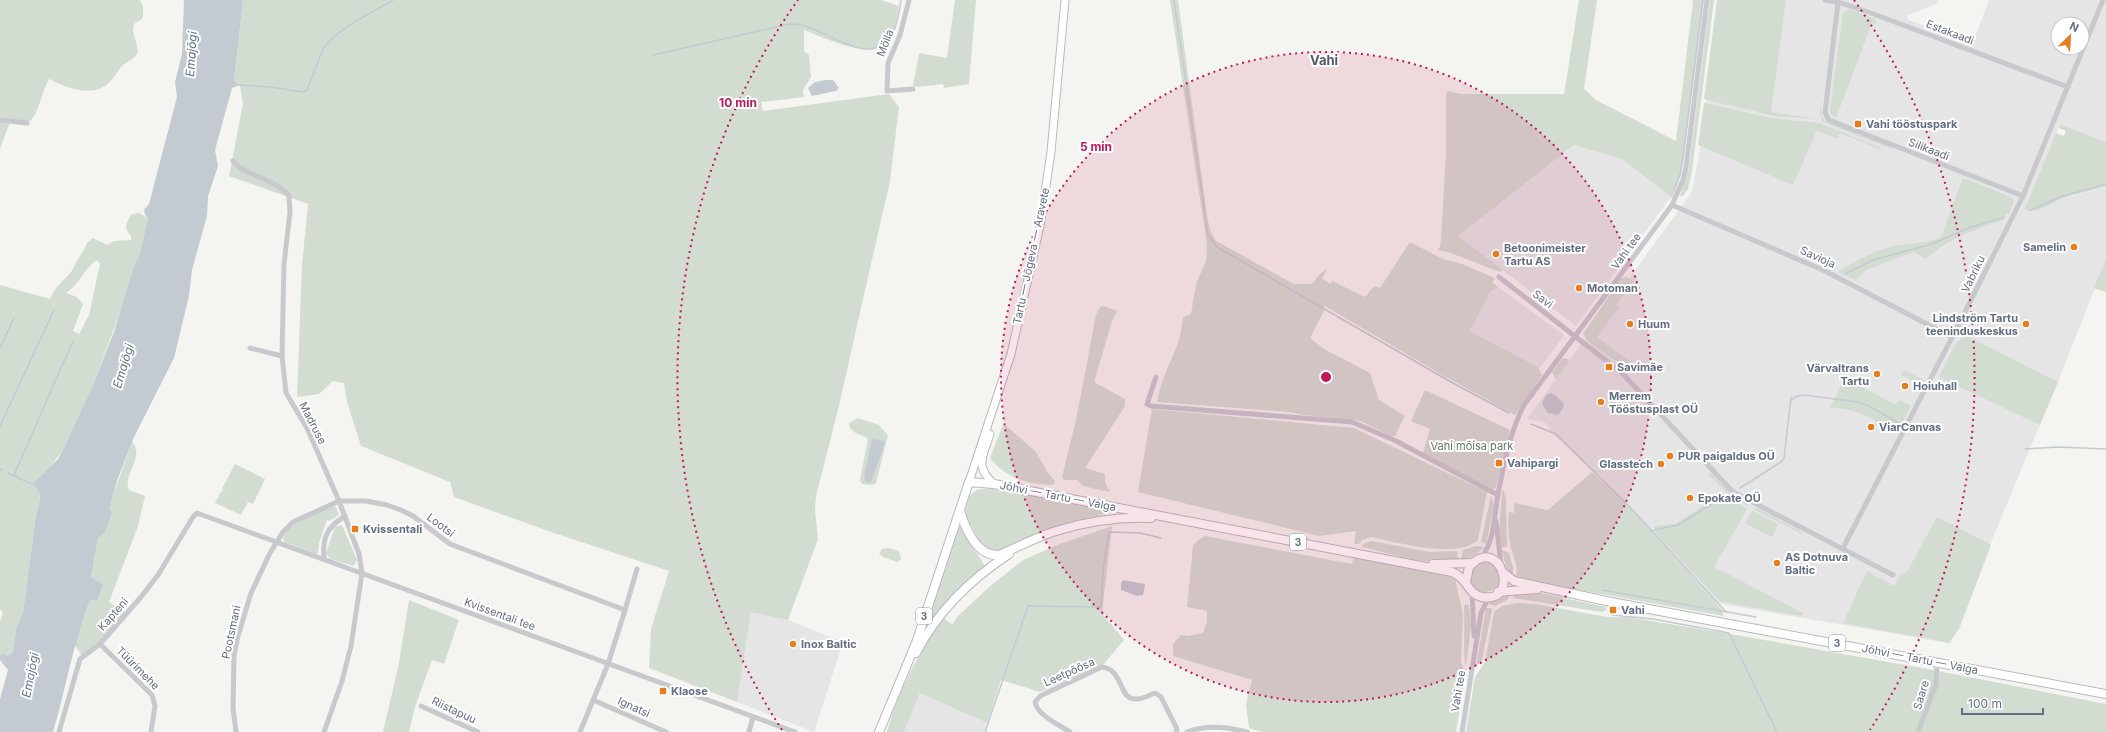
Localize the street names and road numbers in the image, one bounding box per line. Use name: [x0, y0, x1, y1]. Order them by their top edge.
street label: Estakaadi: [1924, 16, 1976, 48]
street label: Mölla: [873, 27, 897, 59]
street label: Silikaadi: [1906, 135, 1952, 163]
street label: Tartu — Jõgeva — Aravete: [1010, 186, 1052, 326]
street label: Vahi tee: [1608, 230, 1644, 272]
street label: Savioja: [1798, 243, 1838, 271]
street label: Vabriku: [1958, 253, 1988, 295]
street label: Savi: [1530, 287, 1556, 311]
street label: Madruse: [296, 399, 330, 447]
street label: Jõhvi — Tartu — Valga: [999, 478, 1117, 514]
street label: Lootsi: [424, 510, 458, 540]
road number: 3: [1290, 534, 1306, 550]
street label: Kapteni: [95, 595, 131, 633]
street label: Kvissentali tee: [462, 595, 538, 633]
street label: Pootsmani: [218, 604, 244, 660]
road number: 3: [916, 608, 932, 624]
road number: 3: [1829, 635, 1845, 651]
street label: Jõhvi — Tartu — Valga: [1861, 641, 1979, 677]
street label: Tüürimehe: [113, 643, 163, 693]
street label: Leetpõõsa: [1041, 655, 1097, 689]
street label: Vahi tee: [1448, 669, 1468, 713]
street label: Saare: [1910, 679, 1932, 711]
street label: Riistapuu: [429, 694, 479, 726]
street label: Ignatsi: [615, 694, 653, 720]

